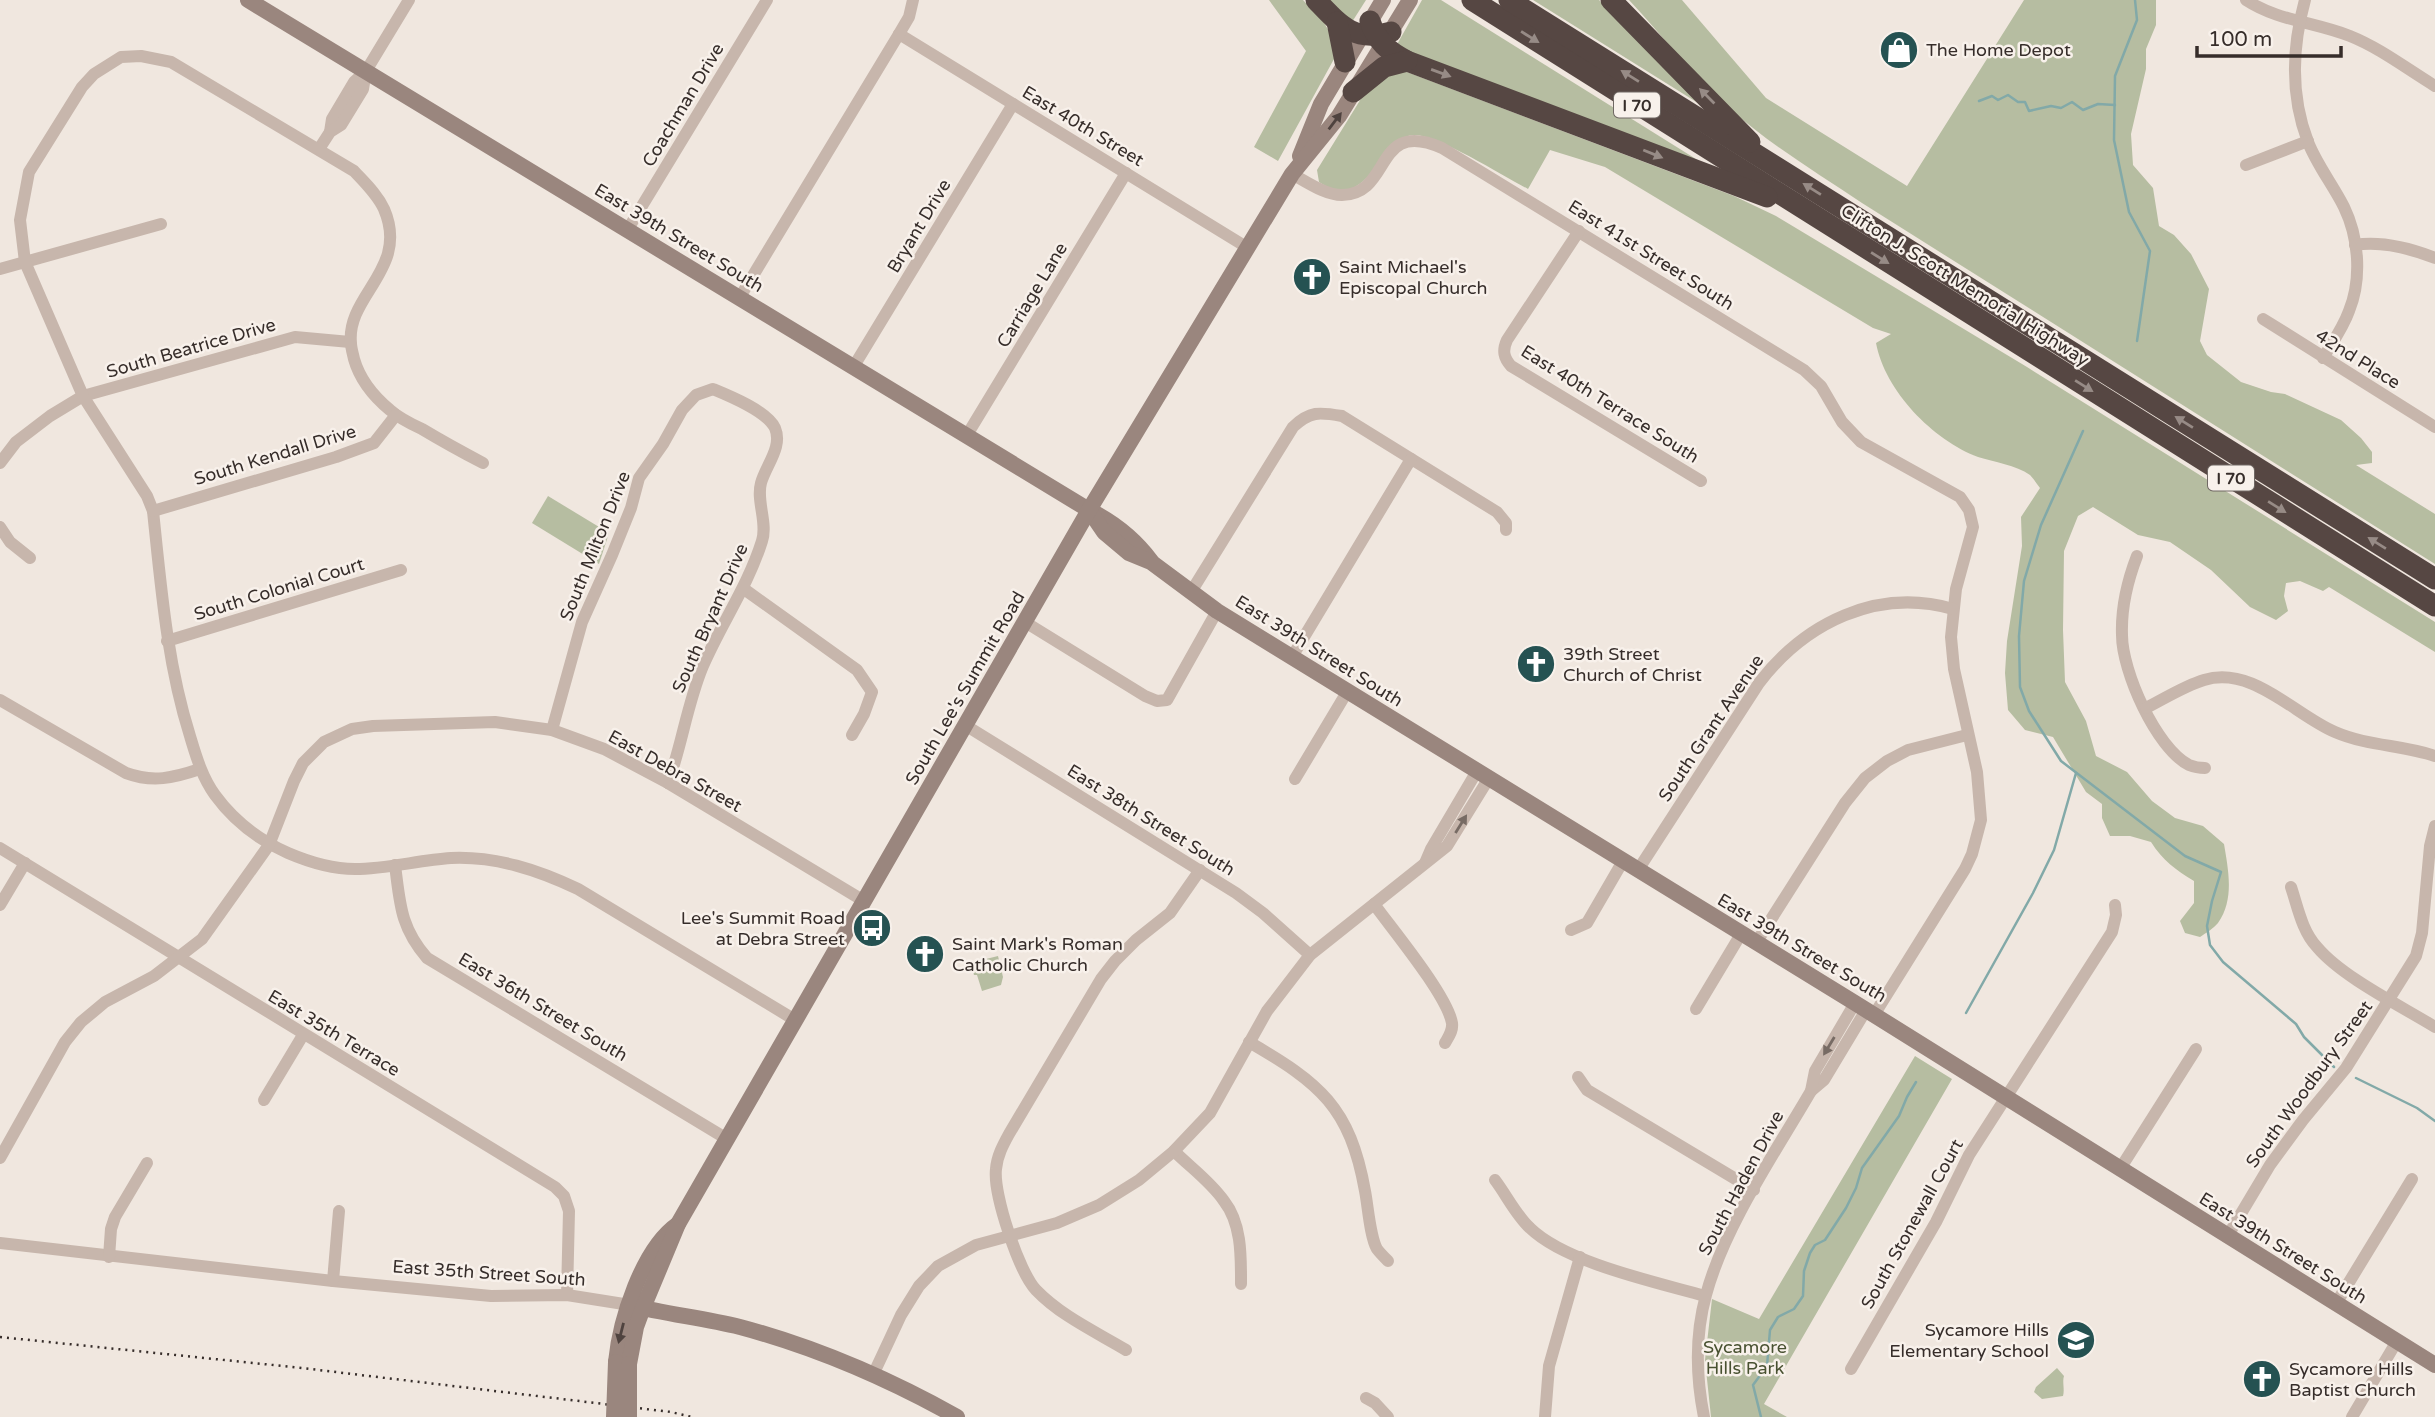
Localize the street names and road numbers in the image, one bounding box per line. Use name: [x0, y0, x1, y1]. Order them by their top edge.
street label: Coachman Drive: [637, 39, 729, 171]
street label: East 40th Street: [1018, 81, 1148, 171]
road number: I 70: [1614, 92, 1660, 118]
street label: Bryant Drive: [882, 175, 956, 277]
street label: East 39th Street South: [590, 179, 768, 297]
street label: East 41st Street South: [1564, 195, 1738, 315]
street label: Clifton J. Scott Memorial Highway: [1837, 199, 2093, 371]
street label: Carriage Lane: [992, 238, 1072, 352]
street label: South Beatrice Drive: [104, 313, 278, 383]
street label: 42nd Place: [2312, 324, 2404, 394]
street label: East 40th Terrace South: [1517, 340, 1703, 468]
street label: South Kendall Drive: [191, 420, 359, 490]
road number: I 70: [2208, 466, 2254, 491]
street label: South Milton Drive: [555, 468, 635, 624]
street label: South Bryant Drive: [667, 540, 753, 696]
street label: South Colonial Court: [191, 553, 367, 625]
street label: South Lee's Summit Road: [901, 587, 1029, 789]
street label: East 39th Street South: [1231, 590, 1407, 712]
street label: South Grant Avenue: [1654, 650, 1768, 806]
street label: East Debra Street: [604, 725, 746, 817]
street label: East 38th Street South: [1063, 759, 1239, 881]
street label: East 39th Street South: [1713, 889, 1891, 1007]
street label: East 36th Street South: [454, 948, 632, 1066]
street label: East 35th Terrace: [264, 985, 404, 1081]
street label: South Woodbury Street: [2241, 996, 2377, 1172]
street label: South Haden Drive: [1694, 1107, 1788, 1259]
street label: South Stonewall Court: [1856, 1135, 1968, 1313]
street label: East 39th Street South: [2195, 1187, 2371, 1309]
street label: East 35th Street South: [392, 1255, 586, 1291]

